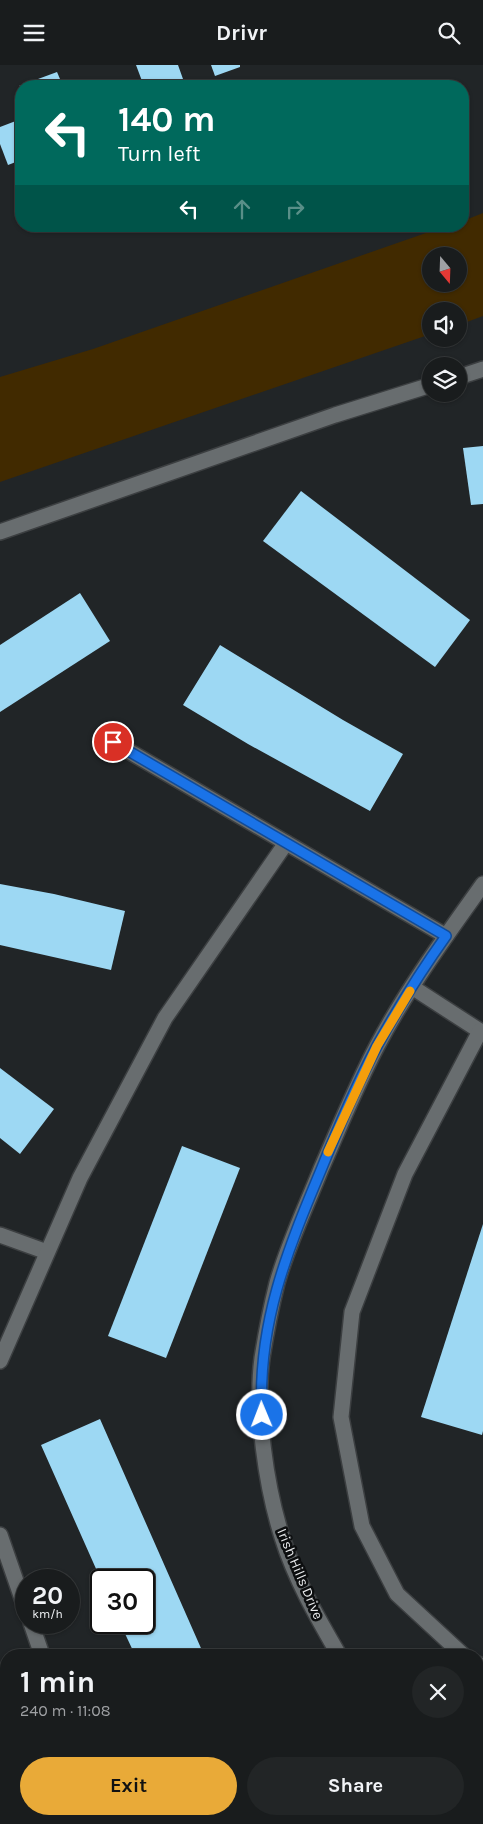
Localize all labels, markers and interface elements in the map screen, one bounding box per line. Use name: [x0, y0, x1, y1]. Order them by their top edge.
icon: menu: [20, 19, 48, 47]
icon: search: [435, 19, 463, 47]
text: Drivr: [216, 20, 267, 46]
text: 140 m: [118, 99, 216, 140]
icon: left: [35, 100, 100, 165]
text: Turn left: [118, 141, 201, 167]
icon: left: [175, 195, 203, 223]
icon: ahead: [228, 195, 256, 223]
icon: right: [281, 195, 309, 223]
north arrow: [422, 247, 468, 293]
map controls: [422, 247, 467, 402]
button: sound: [422, 302, 467, 347]
button: layers: [422, 357, 467, 402]
pin: [92, 721, 134, 763]
icon: arrive: [99, 728, 127, 756]
position arrow: [235, 1388, 287, 1440]
street label: Irish Hills Drive: [273, 1526, 327, 1622]
speed limit sign: 30: [90, 1569, 155, 1634]
text: 20: [32, 1581, 63, 1610]
text: km/h: [32, 1607, 63, 1621]
text: 1 min: [20, 1664, 95, 1700]
button: close: [412, 1666, 464, 1718]
text: 240 m · 11:08: [20, 1701, 111, 1720]
button: Exit: [20, 1757, 237, 1815]
button: Share: [247, 1757, 464, 1815]

